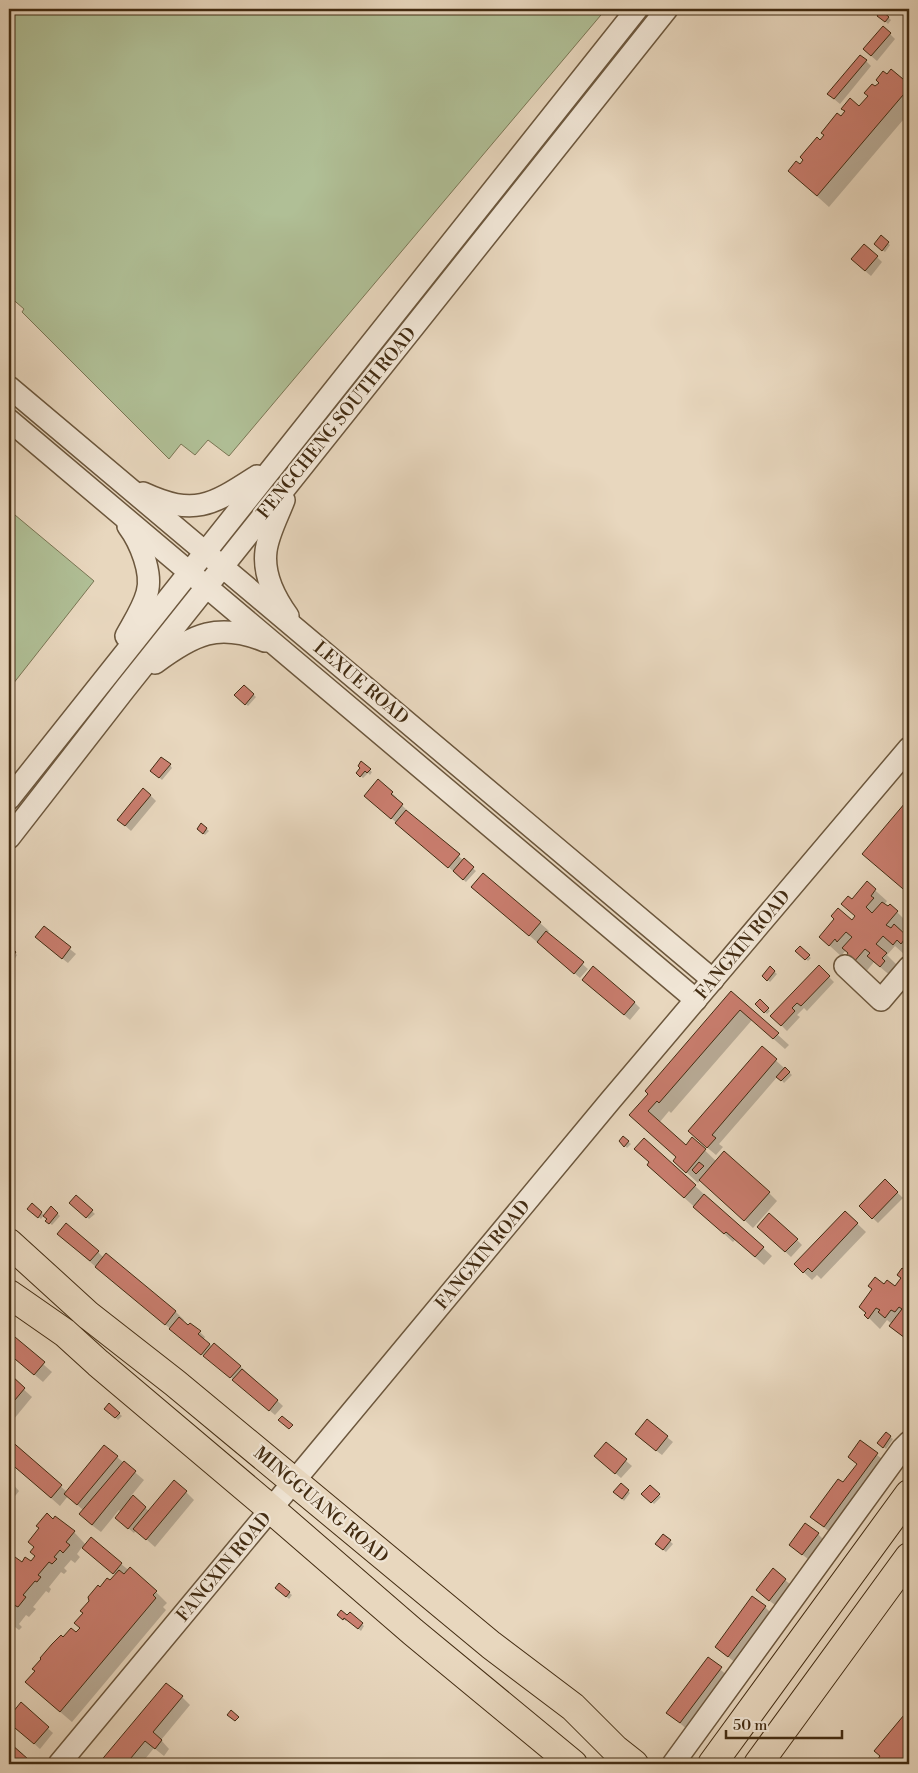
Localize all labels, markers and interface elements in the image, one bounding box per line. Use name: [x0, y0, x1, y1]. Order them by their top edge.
street label: FENGCHENG SOUTH ROAD: [252, 322, 422, 524]
street label: LEXUE ROAD: [309, 636, 413, 730]
street label: FANGXIN ROAD: [690, 885, 796, 1005]
street label: FANGXIN ROAD: [430, 1195, 536, 1315]
street label: MINGGUANG ROAD: [249, 1442, 393, 1568]
street label: FANGXIN ROAD: [171, 1507, 277, 1627]
scale bar: [726, 1708, 842, 1740]
text: 50 m: [733, 1716, 767, 1735]

